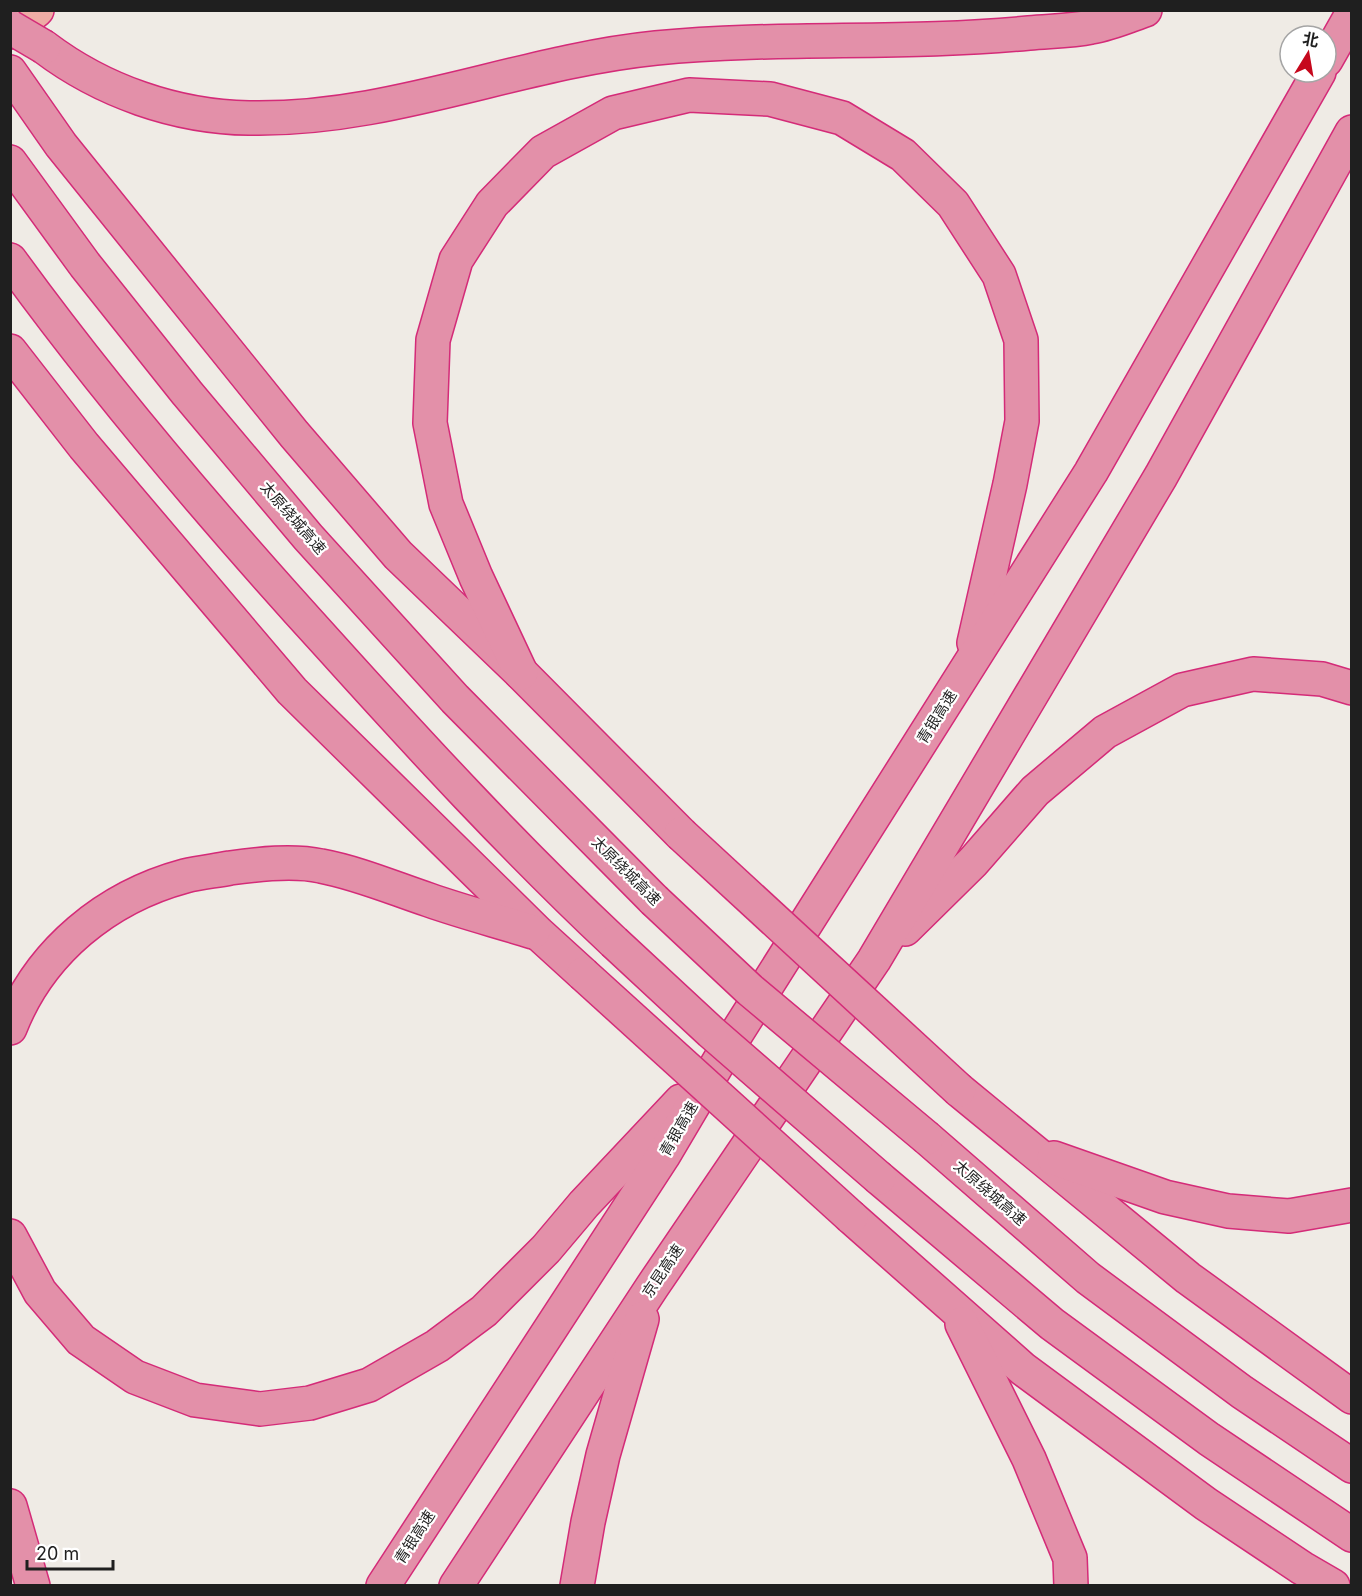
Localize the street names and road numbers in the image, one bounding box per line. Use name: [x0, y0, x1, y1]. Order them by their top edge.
street label: 太原绕城高速: [257, 477, 330, 558]
street label: 青银高速: [913, 686, 961, 747]
street label: 太原绕城高速: [588, 832, 665, 909]
street label: 青银高速: [655, 1098, 702, 1159]
street label: 太原绕城高速: [950, 1156, 1031, 1229]
street label: 京昆高速: [638, 1241, 687, 1301]
street label: 青银高速: [390, 1506, 439, 1567]

